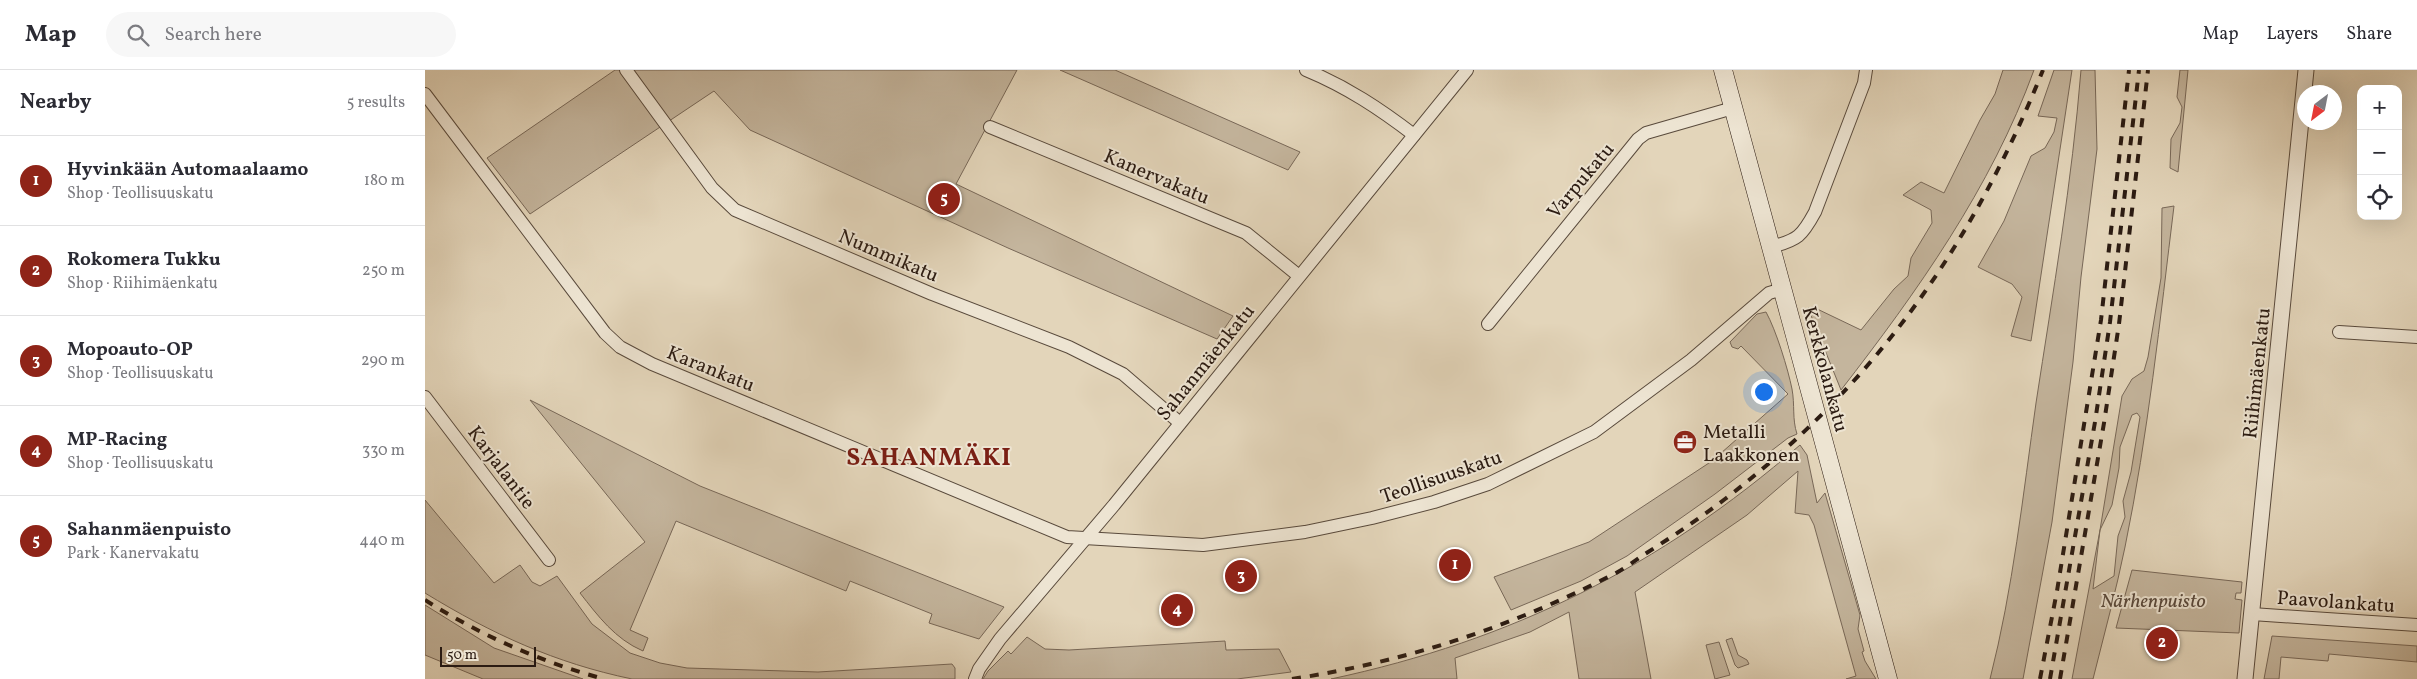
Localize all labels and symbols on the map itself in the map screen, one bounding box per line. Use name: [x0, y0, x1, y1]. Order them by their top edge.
north arrow: [2297, 85, 2342, 130]
street label: Varpukatu: [1541, 137, 1622, 225]
street label: Kanervakatu: [1099, 143, 1214, 213]
pin: 5: [928, 180, 960, 218]
street label: Nummikatu: [834, 223, 943, 291]
street label: Sahanmäenkatu: [1151, 299, 1262, 428]
street label: Kerkkolankatu: [1794, 303, 1854, 436]
street label: Riihimäenkatu: [2237, 306, 2279, 440]
street label: Karankatu: [662, 340, 758, 400]
your location: [1751, 379, 1777, 405]
place label: Metalli Laakkonen: [1703, 419, 1800, 470]
street label: Karjalantie: [460, 421, 541, 516]
office icon: Metalli Laakkonen: [1672, 429, 1698, 455]
district label: SAHANMÄKI: [846, 441, 1012, 476]
street label: Teollisuuskatu: [1377, 444, 1506, 512]
pin: 1: [1439, 546, 1471, 584]
pin: 3: [1225, 557, 1257, 595]
street label: Paavolankatu: [2276, 585, 2396, 621]
park label: Närhenpuisto: [2101, 588, 2206, 616]
pin: 4: [1161, 591, 1193, 629]
pin: 2: [2146, 624, 2178, 662]
scale bar: [440, 644, 536, 667]

